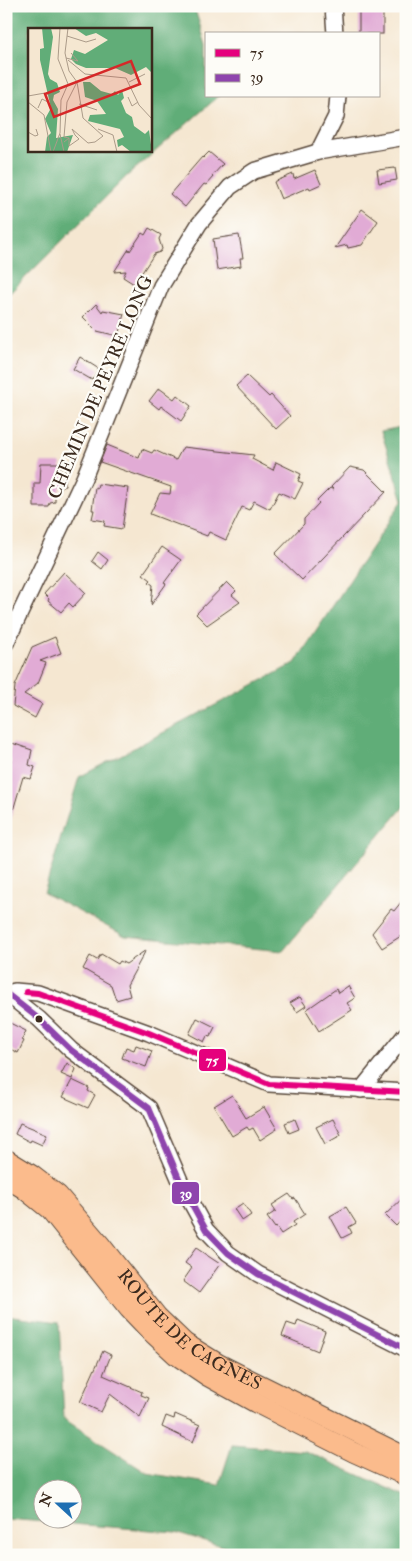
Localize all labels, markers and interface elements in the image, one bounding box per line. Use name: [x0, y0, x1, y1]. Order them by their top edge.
inset map: [28, 28, 151, 151]
legend: [205, 32, 380, 98]
text: 75: [250, 44, 264, 63]
text: 39: [250, 68, 263, 87]
street label: CHEMIN DE PEYRE LONG: [43, 272, 158, 502]
unlabelled marker: [34, 1014, 44, 1024]
line badge: 75: [198, 1048, 227, 1072]
text: 75: [206, 1052, 219, 1069]
line badge: 39: [171, 1181, 200, 1205]
text: 39: [180, 1185, 192, 1202]
street label: ROUTE DE CAGNES: [112, 1265, 266, 1396]
north arrow: [32, 1478, 82, 1528]
text: N: [36, 1490, 57, 1509]

